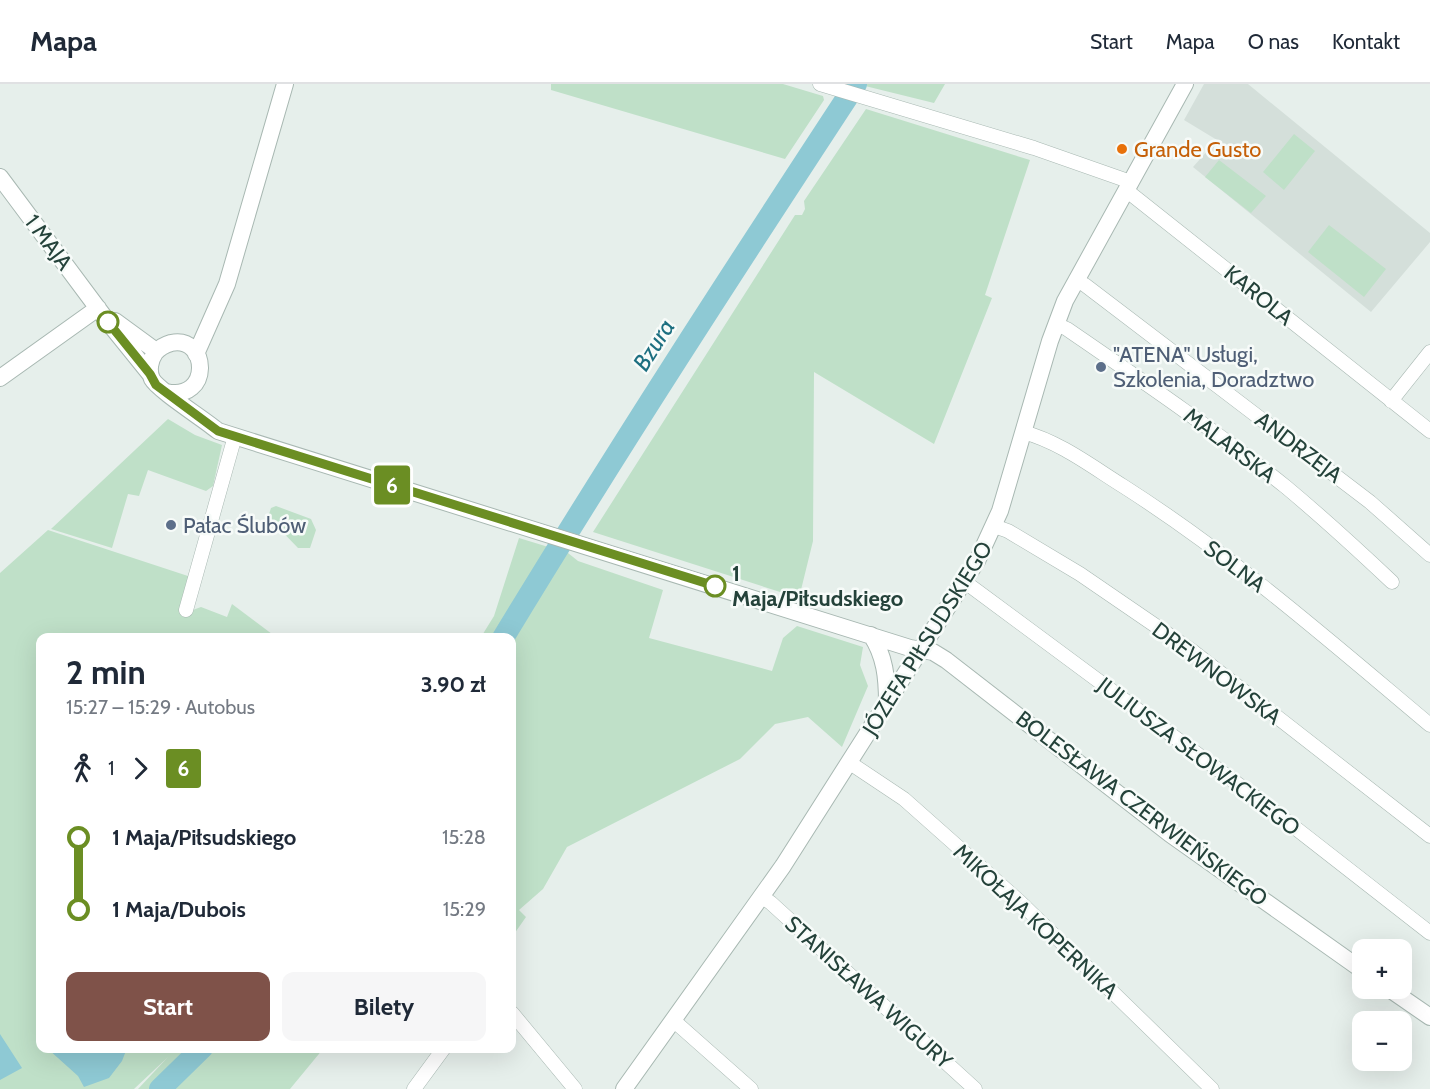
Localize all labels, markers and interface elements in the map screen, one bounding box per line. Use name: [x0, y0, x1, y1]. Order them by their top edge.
text: Mapa: [30, 24, 97, 58]
text: Start: [1090, 29, 1133, 54]
text: Mapa: [1166, 29, 1215, 54]
text: O nas: [1248, 29, 1299, 54]
text: Kontakt: [1332, 29, 1400, 54]
place label: Grande Gusto: [1134, 136, 1261, 163]
marker: Grande Gusto: [1115, 142, 1129, 156]
street label: 1 MAJA: [19, 209, 79, 276]
street label: KAROLA: [1219, 259, 1299, 332]
unlabelled marker: [97, 311, 119, 333]
water label: Bzura: [627, 313, 681, 376]
place label: "ATENA" Usługi, Szkolenia, Doradztwo: [1113, 341, 1314, 393]
marker: "ATENA" Usługi, Szkolenia, Doradztwo: [1094, 360, 1108, 374]
street label: MALARSKA: [1178, 402, 1281, 489]
street label: ANDRZEJA: [1250, 406, 1348, 489]
line badge: 6: [372, 466, 412, 504]
text: 6: [386, 473, 398, 498]
place label: Pałac Ślubów: [183, 512, 306, 539]
marker: Pałac Ślubów: [164, 518, 178, 532]
street label: SOLNA: [1199, 535, 1271, 598]
street label: JÓZEFA PIŁSUDSKIEGO: [856, 536, 998, 741]
place label: 1 Maja/Piłsudskiego: [732, 560, 903, 612]
marker: 1 Maja/Piłsudskiego: [704, 575, 726, 597]
street label: DREWNOWSKA: [1147, 616, 1287, 731]
text: 2 min: [66, 652, 146, 692]
text: 3.90 zł: [421, 671, 486, 698]
street label: JULIUSZA SŁOWACKIEGO: [1091, 671, 1305, 841]
text: 15:27 – 15:29 · Autobus: [66, 695, 255, 719]
street label: BOLESŁAWA CZERWIEŃSKIEGO: [1011, 705, 1273, 912]
icon: walk: [66, 752, 99, 785]
icon: forward: [124, 752, 157, 785]
text: 1: [108, 756, 115, 780]
text: 6: [178, 756, 189, 781]
text: 1 Maja/Piłsudskiego: [112, 824, 296, 851]
text: 15:28: [442, 825, 486, 849]
street label: MIKOŁAJA KOPERNIKA: [948, 838, 1124, 1005]
text: 1 Maja/Dubois: [112, 896, 246, 923]
text: 15:29: [443, 897, 486, 921]
street label: STANISŁAWA WIGURY: [779, 910, 958, 1075]
map controls: [1352, 939, 1412, 1071]
button: +: [1352, 939, 1412, 999]
button: Start: [66, 972, 270, 1041]
button: Bilety: [282, 972, 486, 1041]
button: −: [1352, 1011, 1412, 1071]

